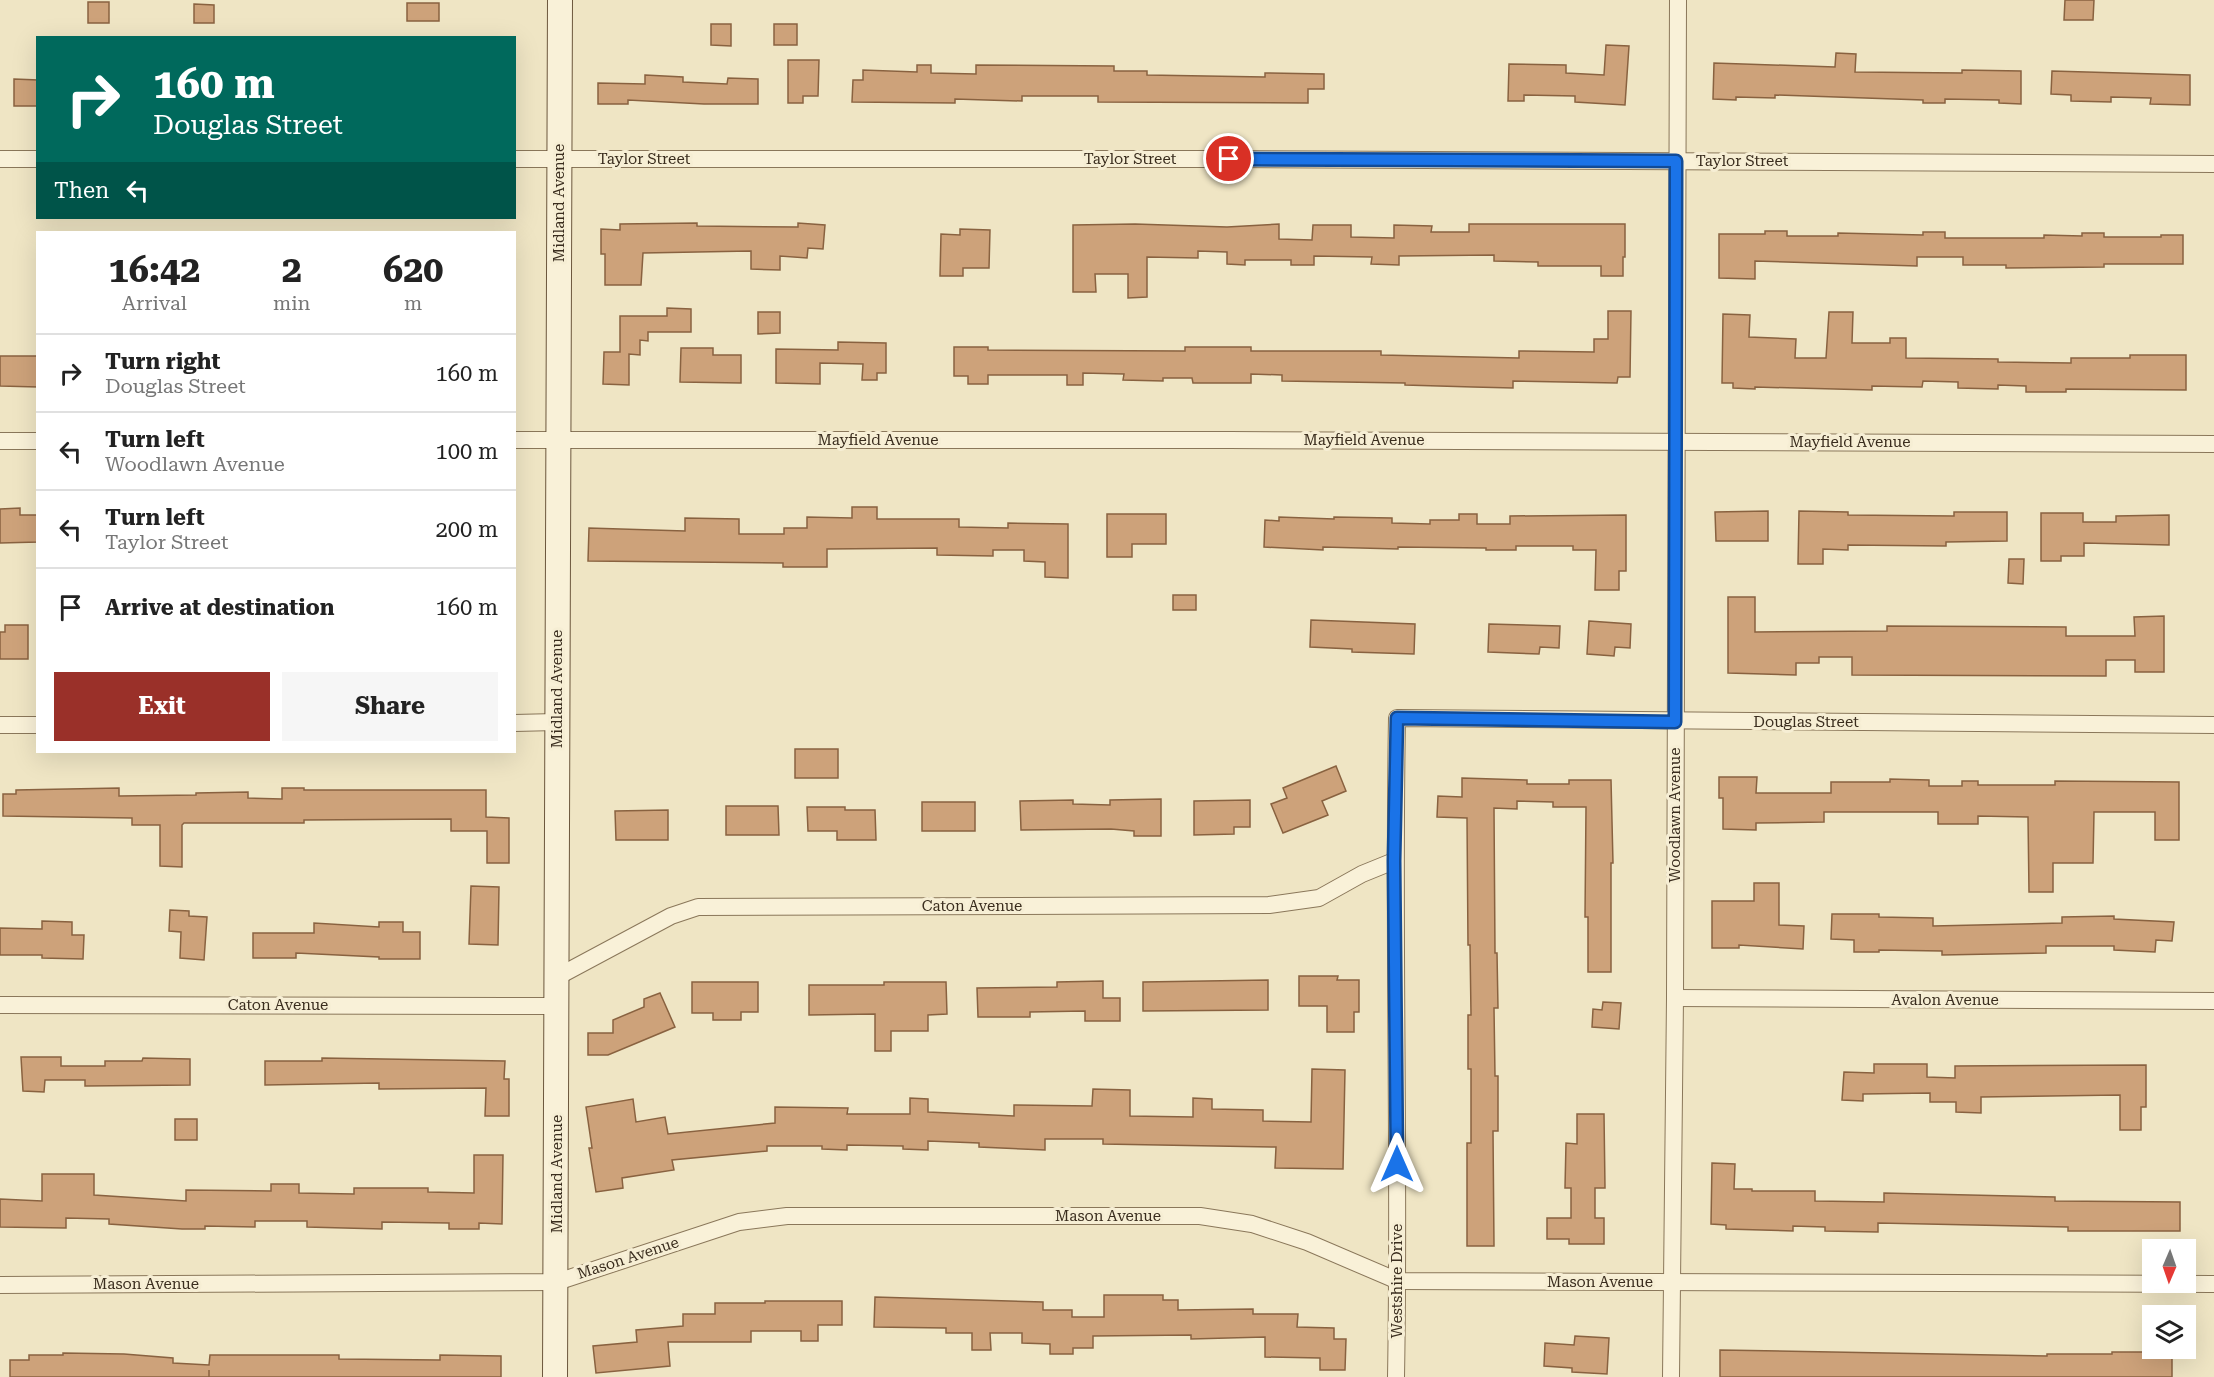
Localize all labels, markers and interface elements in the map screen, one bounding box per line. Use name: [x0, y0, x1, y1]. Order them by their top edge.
text: 160 m: [153, 59, 275, 108]
icon: right: [54, 60, 132, 138]
text: Douglas Street: [153, 109, 343, 141]
pin: [1203, 133, 1254, 184]
icon: arrive: [1212, 142, 1245, 175]
street label: Midland Avenue: [550, 144, 568, 262]
street label: Taylor Street: [598, 150, 691, 168]
street label: Taylor Street: [1084, 150, 1177, 168]
street label: Taylor Street: [1696, 152, 1789, 170]
icon: left: [121, 174, 154, 207]
text: Then: [54, 178, 109, 203]
text: 16:42: [109, 249, 200, 291]
text: 2: [282, 249, 302, 291]
text: 620: [383, 249, 443, 291]
text: Arrival: [122, 291, 187, 315]
text: min: [273, 291, 310, 315]
text: m: [404, 291, 422, 315]
text: Turn right: [105, 349, 220, 374]
icon: right: [54, 357, 87, 390]
text: 160 m: [435, 361, 498, 386]
text: Douglas Street: [105, 374, 246, 398]
text: Turn left: [105, 427, 205, 452]
street label: Mayfield Avenue: [818, 431, 938, 449]
street label: Mayfield Avenue: [1304, 431, 1424, 449]
street label: Mayfield Avenue: [1790, 433, 1910, 451]
icon: left: [54, 435, 87, 468]
text: 100 m: [435, 439, 498, 464]
text: Woodlawn Avenue: [105, 452, 285, 476]
text: Turn left: [105, 505, 205, 530]
icon: left: [54, 513, 87, 546]
text: 200 m: [435, 517, 498, 542]
text: Taylor Street: [105, 530, 228, 554]
icon: arrive: [54, 591, 87, 624]
text: Arrive at destination: [105, 595, 334, 620]
text: 160 m: [435, 595, 498, 620]
street label: Midland Avenue: [548, 630, 566, 748]
button: Exit: [54, 672, 270, 741]
button: Share: [282, 672, 498, 741]
street label: Douglas Street: [1753, 713, 1859, 731]
street label: Woodlawn Avenue: [1666, 748, 1684, 882]
street label: Caton Avenue: [922, 897, 1022, 915]
street label: Avalon Avenue: [1891, 991, 1999, 1009]
street label: Caton Avenue: [228, 996, 328, 1014]
street label: Midland Avenue: [548, 1115, 566, 1233]
position arrow: [1365, 1132, 1429, 1196]
street label: Mason Avenue: [1055, 1207, 1161, 1225]
street label: Westshire Drive: [1388, 1224, 1406, 1338]
street label: Mason Avenue: [575, 1233, 681, 1283]
north arrow: [2142, 1239, 2196, 1293]
map controls: [2142, 1239, 2196, 1359]
street label: Mason Avenue: [1547, 1273, 1653, 1291]
street label: Mason Avenue: [93, 1275, 199, 1293]
button: layers: [2142, 1305, 2196, 1359]

